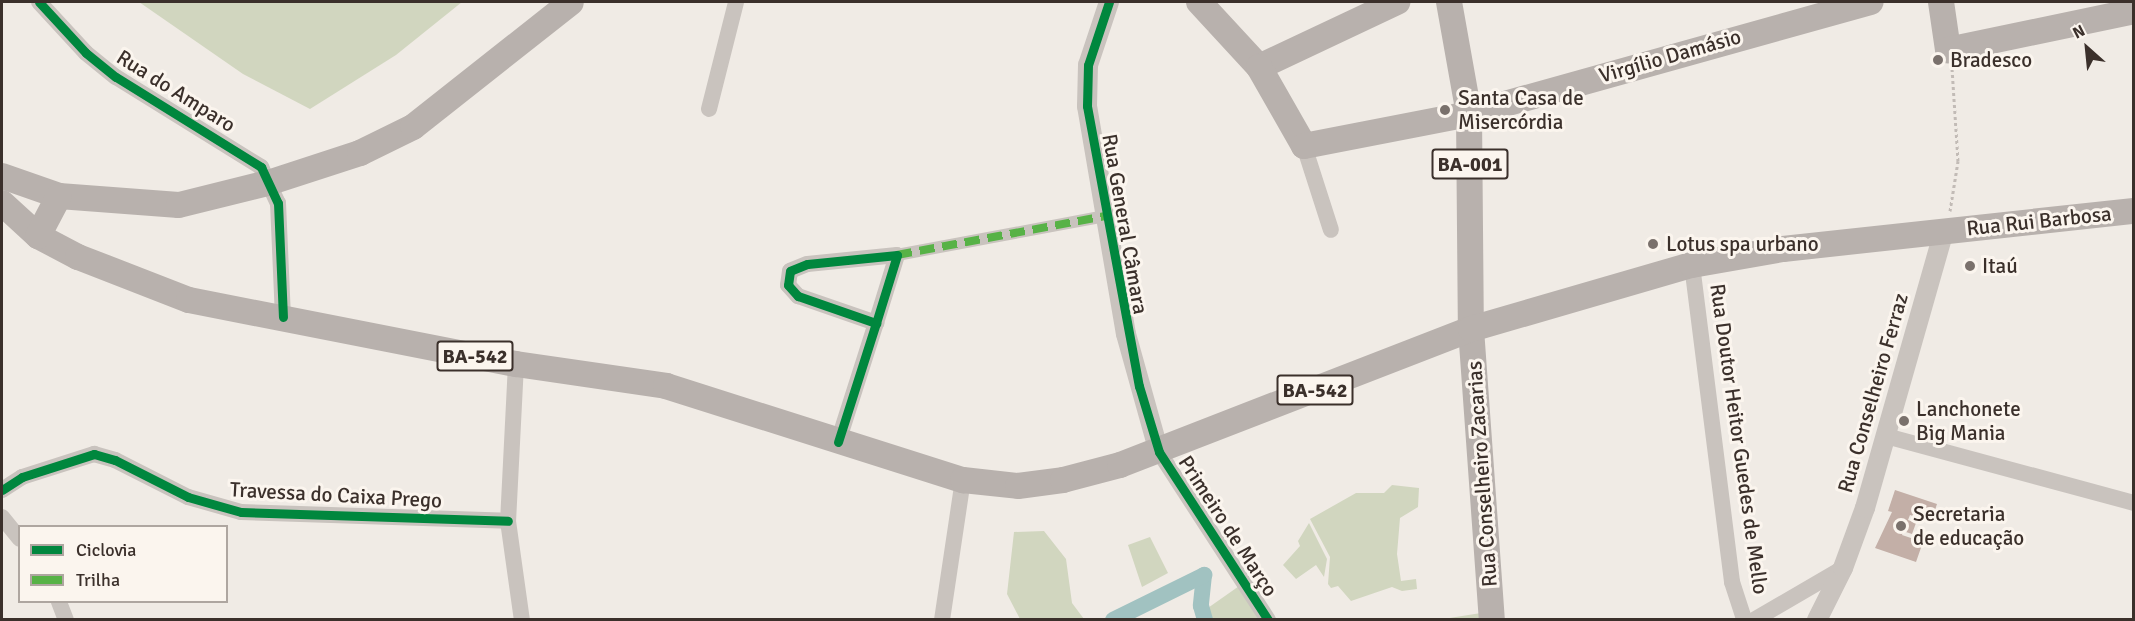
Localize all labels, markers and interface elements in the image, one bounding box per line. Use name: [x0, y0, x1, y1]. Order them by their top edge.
north arrow: [2057, 18, 2117, 78]
text: N: [2069, 21, 2088, 43]
street label: Virgílio Damásio: [1596, 24, 1744, 88]
street label: Rua do Amparo: [112, 44, 240, 138]
place label: Bradesco: [1950, 47, 2032, 73]
marker: Bradesco: [1931, 53, 1945, 67]
place label: Santa Casa de Misercórdia: [1458, 85, 1584, 135]
marker: Santa Casa de Misercórdia: [1436, 101, 1454, 119]
street label: Rua General Câmara: [1097, 132, 1153, 316]
road number: BA-001: [1431, 147, 1509, 181]
street label: Rua Rui Barbosa: [1965, 201, 2113, 241]
place label: Lotus spa urbano: [1666, 231, 1819, 257]
marker: Lotus spa urbano: [1644, 235, 1662, 253]
place label: Itaú: [1982, 253, 2018, 279]
marker: Itaú: [1963, 259, 1977, 273]
street label: Rua Doutor Heitor Guedes de Mello: [1705, 282, 1773, 596]
street label: Rua Conselheiro Ferraz: [1832, 290, 1914, 496]
road number: BA-542: [436, 339, 514, 373]
street label: Rua Conselheiro Zacarias: [1462, 360, 1502, 588]
road number: BA-542: [1276, 373, 1354, 407]
place label: Lanchonete Big Mania: [1916, 396, 2021, 446]
marker: Lanchonete Big Mania: [1897, 414, 1911, 428]
street label: Primeiro de Março: [1173, 451, 1283, 601]
street label: Travessa do Caixa Prego: [229, 477, 443, 513]
place label: Secretaria de educação: [1913, 501, 2024, 551]
marker: Secretaria de educação: [1894, 519, 1908, 533]
legend: [18, 525, 228, 603]
text: Ciclovia: [76, 539, 136, 561]
text: Trilha: [76, 569, 120, 591]

